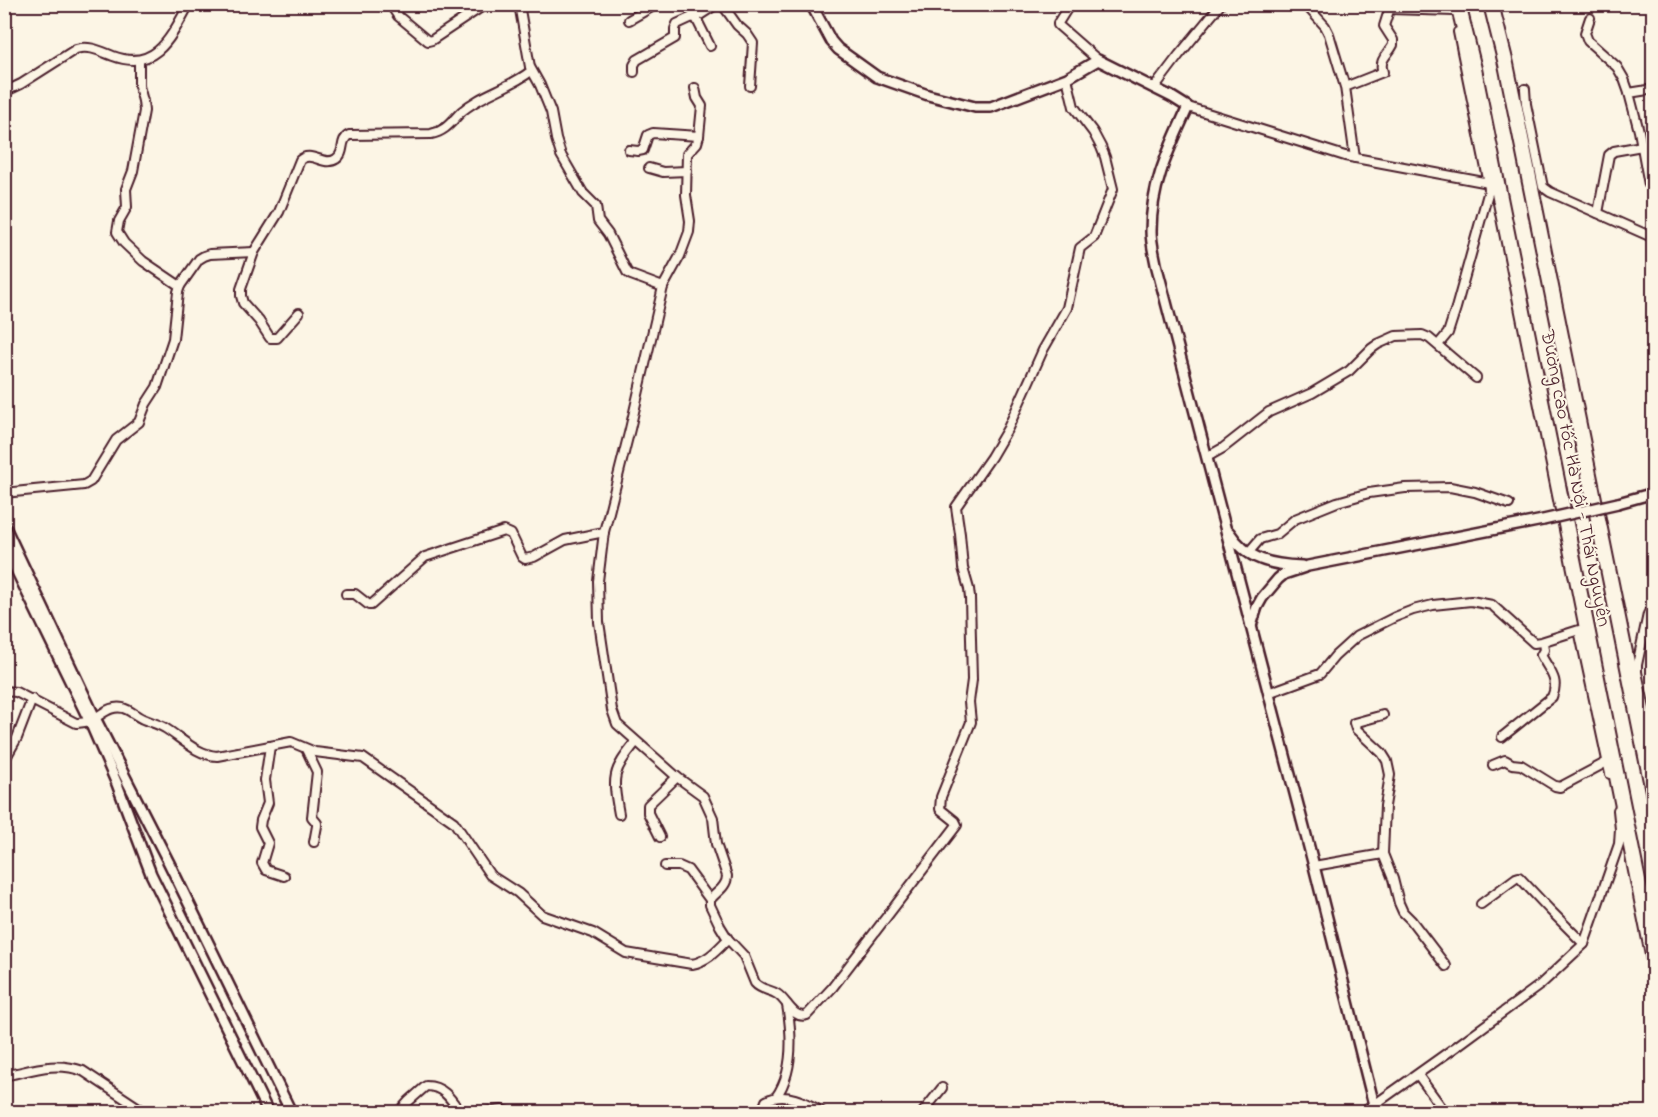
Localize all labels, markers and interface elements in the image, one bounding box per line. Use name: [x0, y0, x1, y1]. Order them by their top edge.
street label: Đường cao tốc Hà Nội - Thái Nguyên: [1530, 327, 1618, 630]

